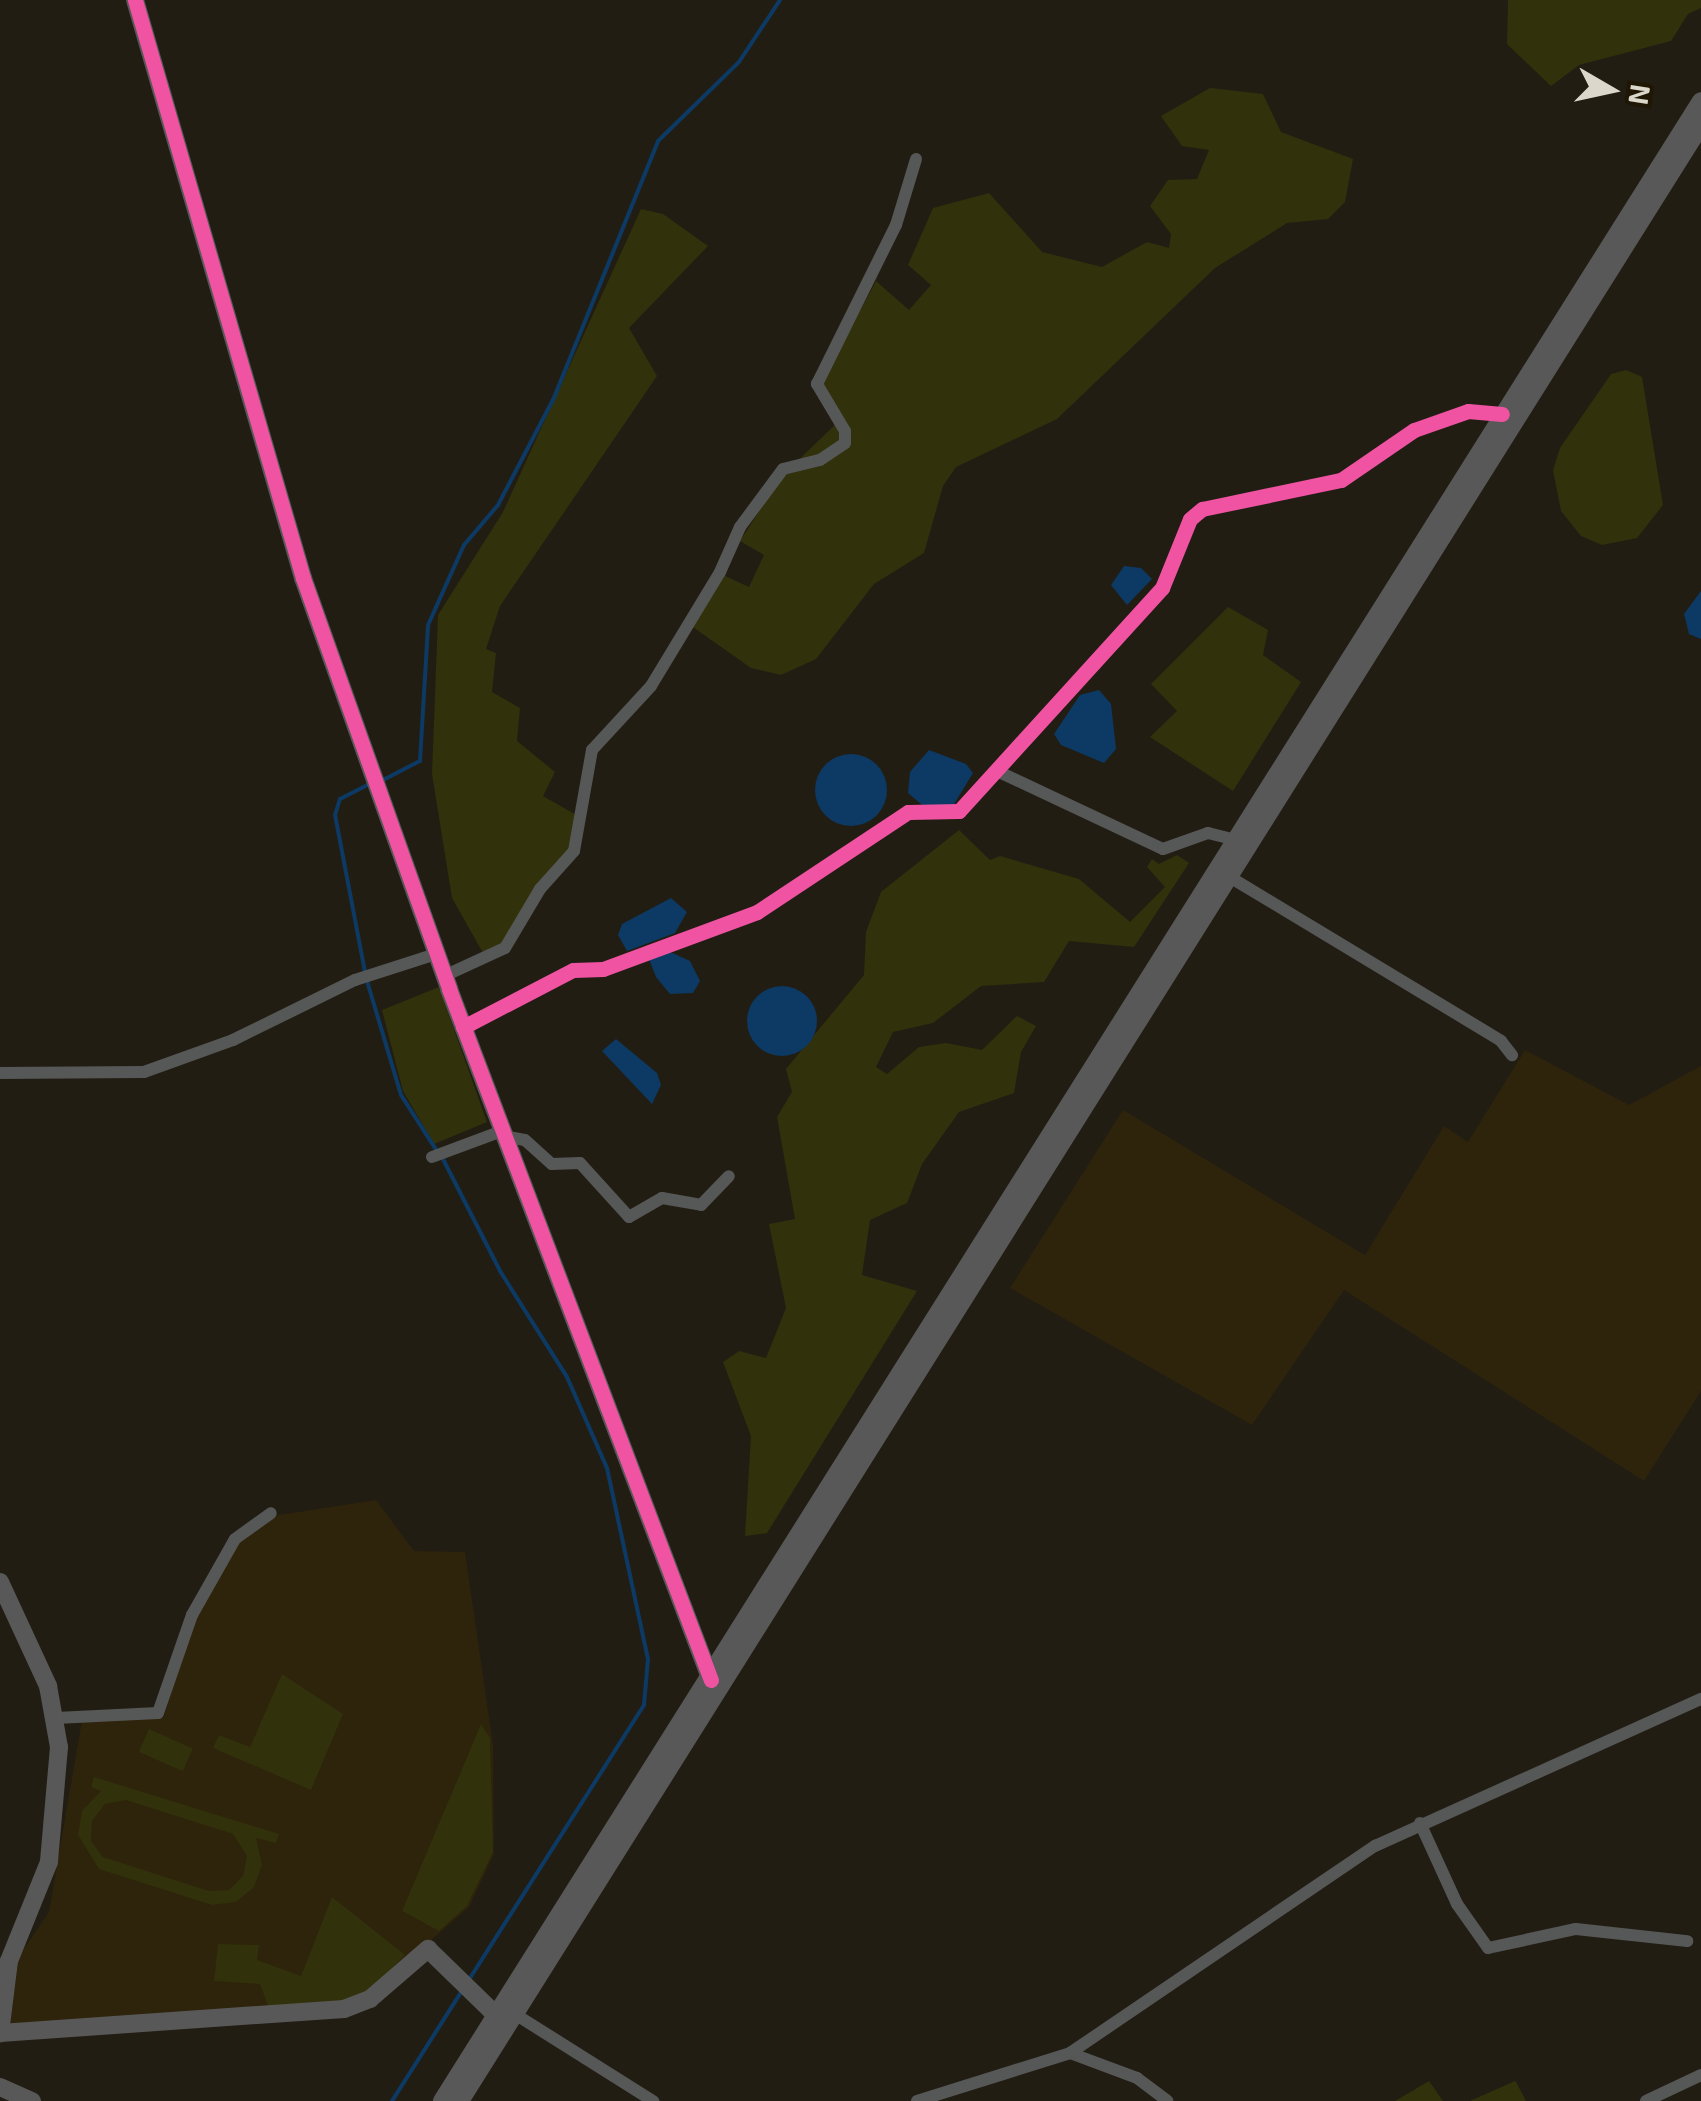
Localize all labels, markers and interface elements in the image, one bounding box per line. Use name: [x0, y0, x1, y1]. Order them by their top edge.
north arrow: [1561, 40, 1661, 140]
text: N: [1622, 82, 1659, 107]

